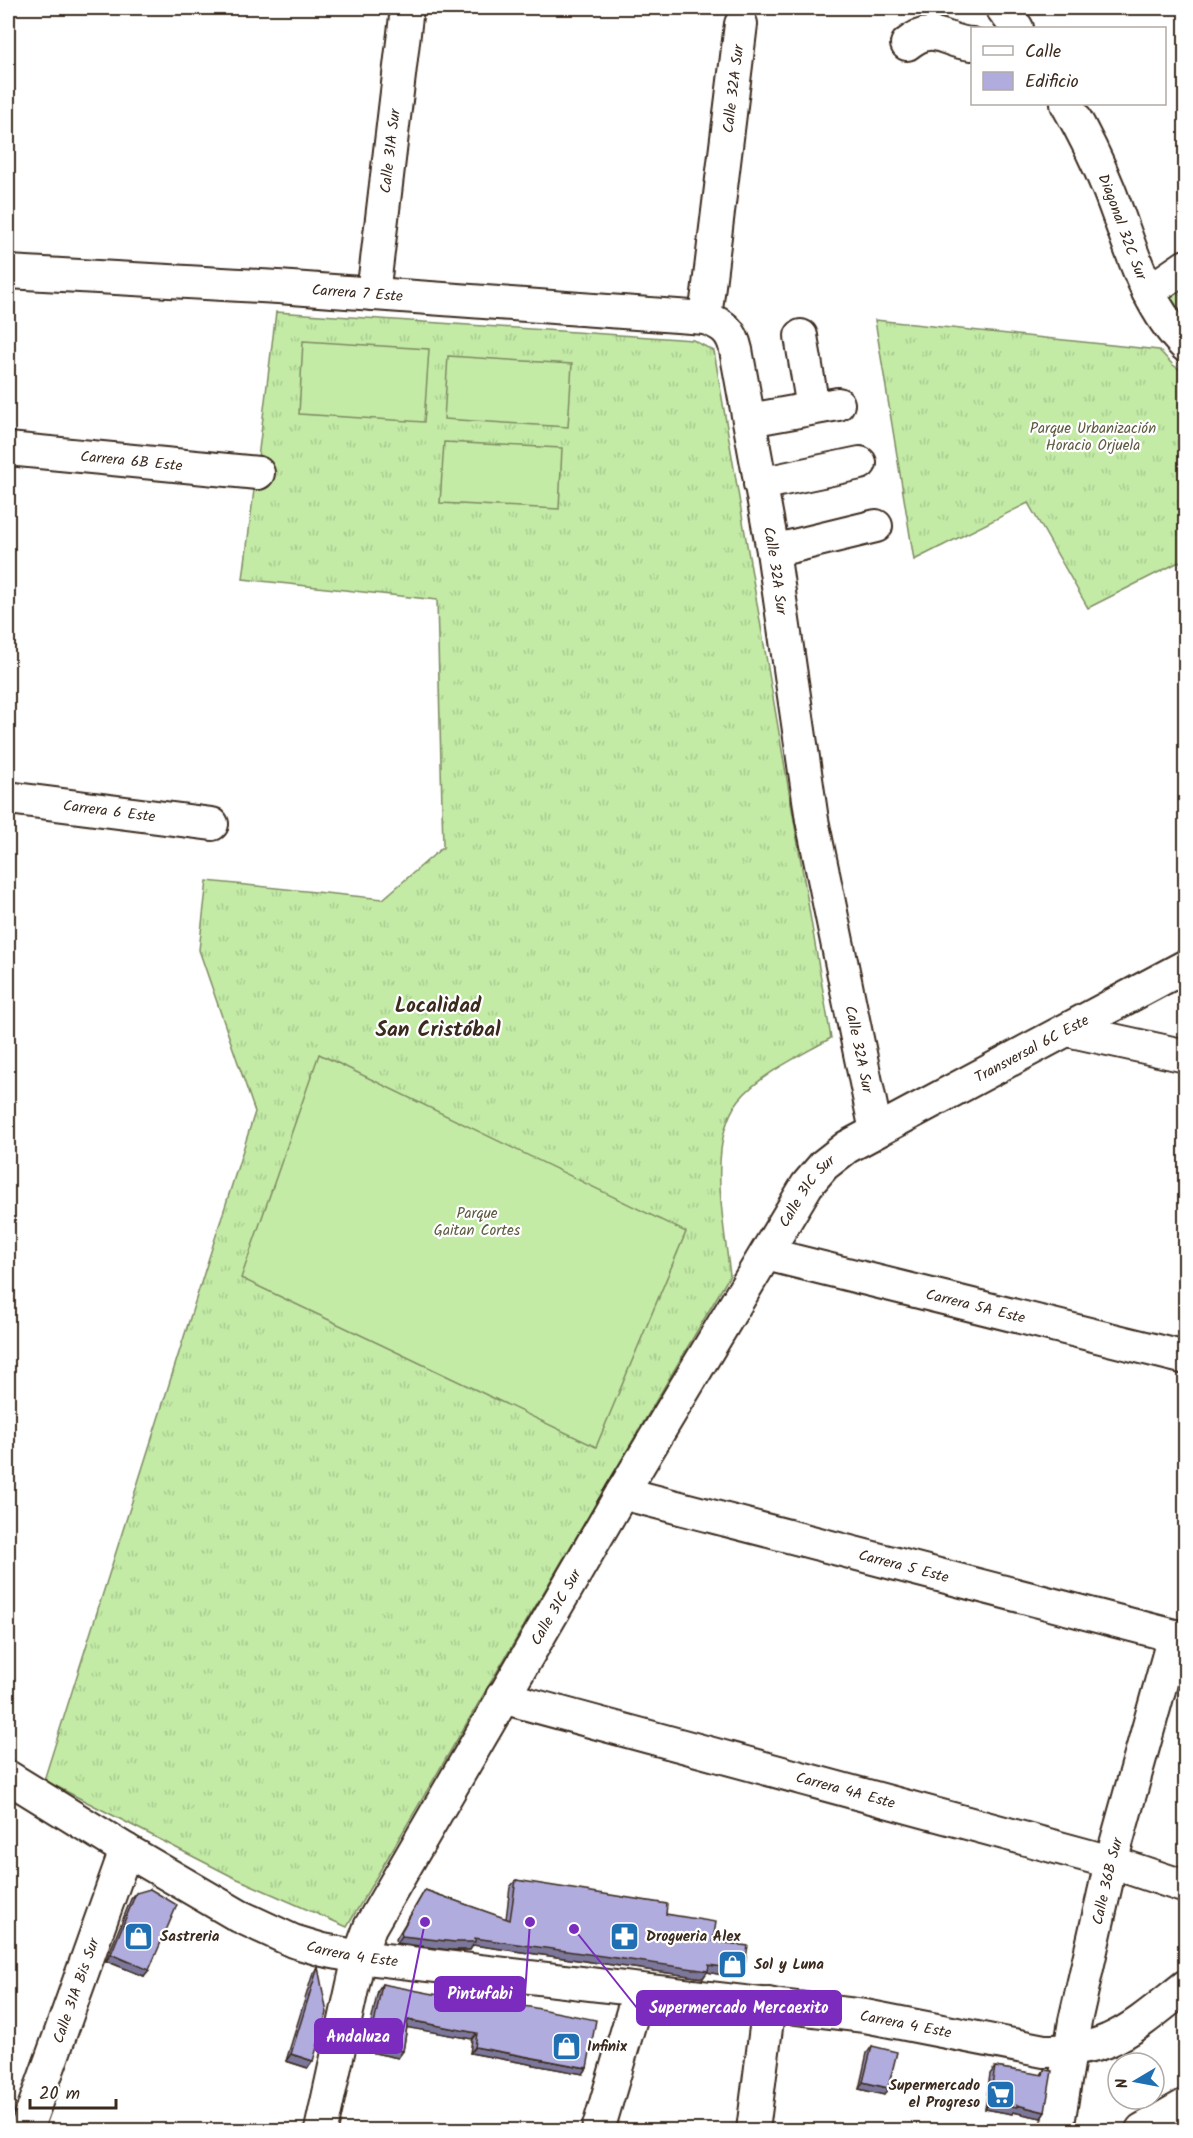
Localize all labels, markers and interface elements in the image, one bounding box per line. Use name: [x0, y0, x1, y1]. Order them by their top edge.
legend: [971, 27, 1166, 105]
text: Calle: [1025, 38, 1061, 67]
street label: Calle 32A Sur: [717, 42, 752, 134]
text: Edificio: [1025, 68, 1079, 97]
street label: Calle 31A Sur: [374, 107, 408, 195]
street label: Diagonal 32C Sur: [1091, 170, 1153, 285]
street label: Carrera 7 Este: [311, 278, 404, 309]
park label: Parque Urbanización Horacio Orjuela: [1030, 417, 1156, 458]
street label: Carrera 6B Este: [79, 445, 184, 479]
street label: Calle 32A Sur: [756, 525, 793, 617]
street label: Carrera 6 Este: [61, 794, 157, 830]
district label: Localidad San Cristóbal: [375, 990, 501, 1047]
street label: Calle 32A Sur: [837, 1003, 879, 1096]
street label: Transversal 6C Este: [971, 1009, 1094, 1090]
street label: Calle 31C Sur: [773, 1149, 841, 1232]
park label: Parque Gaitan Cortes: [434, 1202, 521, 1243]
street label: Carrera 5A Este: [923, 1283, 1028, 1331]
street label: Carrera 5 Este: [856, 1544, 952, 1590]
street label: Calle 31C Sur: [525, 1564, 589, 1650]
street label: Carrera 4A Este: [793, 1766, 898, 1816]
street label: Calle 36B Sur: [1086, 1834, 1130, 1927]
shop icon: Sastreria: [123, 1920, 155, 1952]
pharmacy icon: Drogueria Alex: [609, 1920, 641, 1952]
place label: Sastreria: [160, 1925, 220, 1949]
place label: Drogueria Alex: [646, 1925, 742, 1949]
street label: Calle 31A Bis Sur: [47, 1934, 107, 2047]
street label: Carrera 4 Este: [303, 1935, 400, 1974]
shop icon: Sol y Luna: [717, 1948, 749, 1980]
place label: Sol y Luna: [754, 1953, 824, 1977]
callout: Pintufabi: [435, 1977, 525, 2011]
text: Pintufabi: [447, 1982, 513, 2007]
callout: Supermercado Mercaexito: [637, 1991, 841, 2025]
text: Supermercado Mercaexito: [649, 1996, 829, 2021]
street label: Carrera 4 Este: [859, 2005, 954, 2046]
callout: Andaluza: [315, 2019, 402, 2053]
text: Andaluza: [326, 2025, 390, 2050]
shop icon: Infinix: [550, 2030, 582, 2062]
place label: Infinix: [587, 2035, 628, 2059]
north arrow: [1106, 2051, 1166, 2111]
scale bar: [30, 2072, 116, 2110]
place label: Supermercado el Progreso: [889, 2074, 980, 2115]
text: N: [1110, 2076, 1136, 2090]
supermarket icon: Supermercado el Progreso: [985, 2078, 1017, 2110]
text: 20 m: [39, 2080, 80, 2109]

